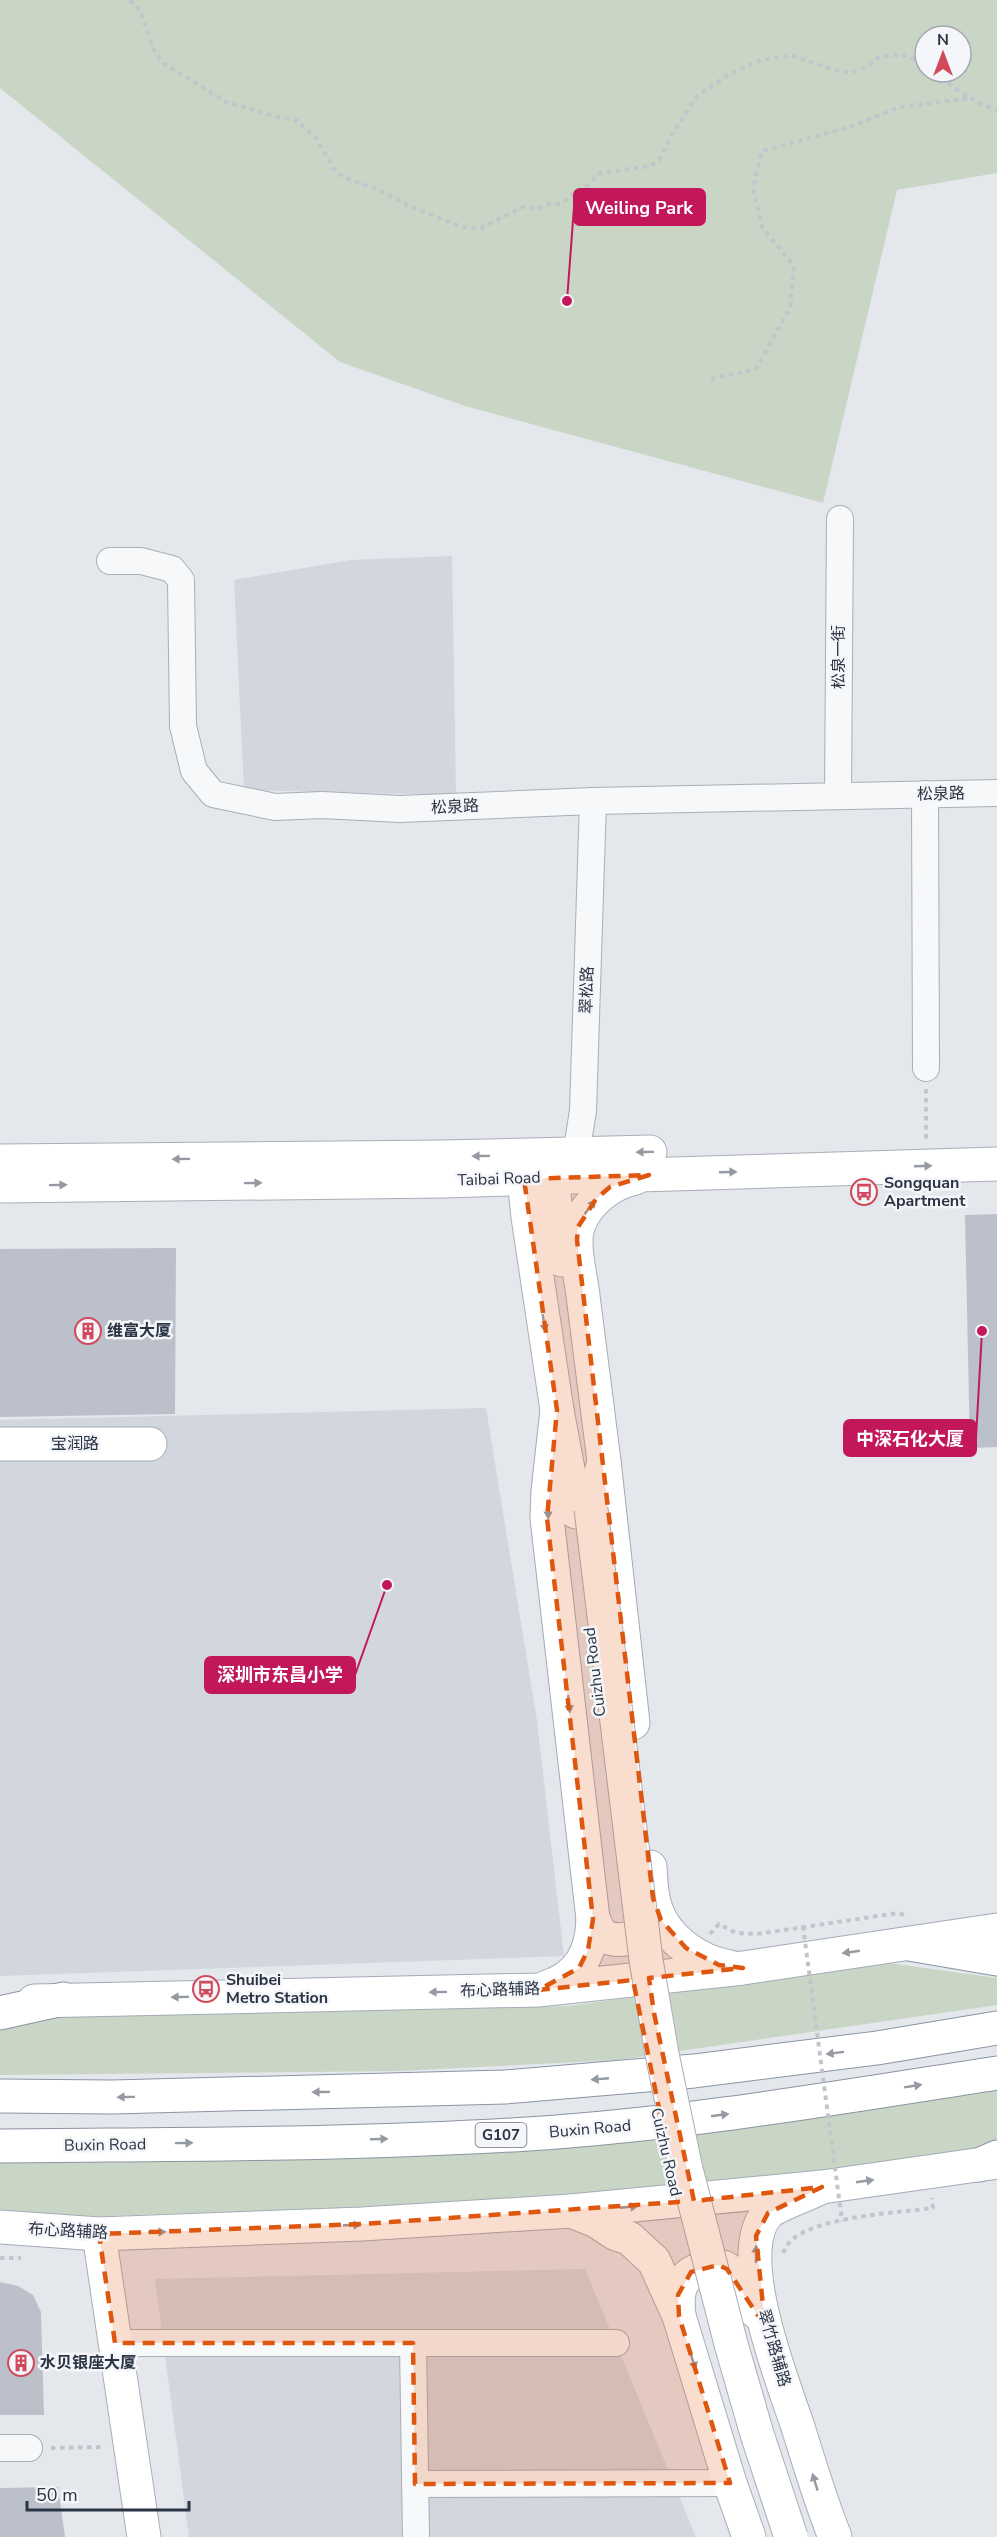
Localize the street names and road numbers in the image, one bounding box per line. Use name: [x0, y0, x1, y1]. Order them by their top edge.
street label: 松泉一街: [828, 625, 850, 689]
street label: 松泉路: [917, 783, 965, 805]
street label: 松泉路: [430, 795, 480, 819]
street label: 翠松路: [575, 966, 599, 1014]
street label: Taibai Road: [457, 1167, 541, 1191]
street label: 宝润路: [51, 1433, 99, 1455]
street label: Cuizhu Road: [579, 1626, 611, 1718]
street label: 布心路辅路: [460, 1978, 540, 2002]
street label: Cuizhu Road: [645, 2106, 687, 2198]
street label: Buxin Road: [548, 2114, 632, 2144]
road number: G107: [476, 2123, 526, 2147]
street label: Buxin Road: [64, 2133, 146, 2157]
street label: 布心路辅路: [27, 2218, 109, 2244]
street label: 翠竹路辅路: [752, 2307, 796, 2389]

